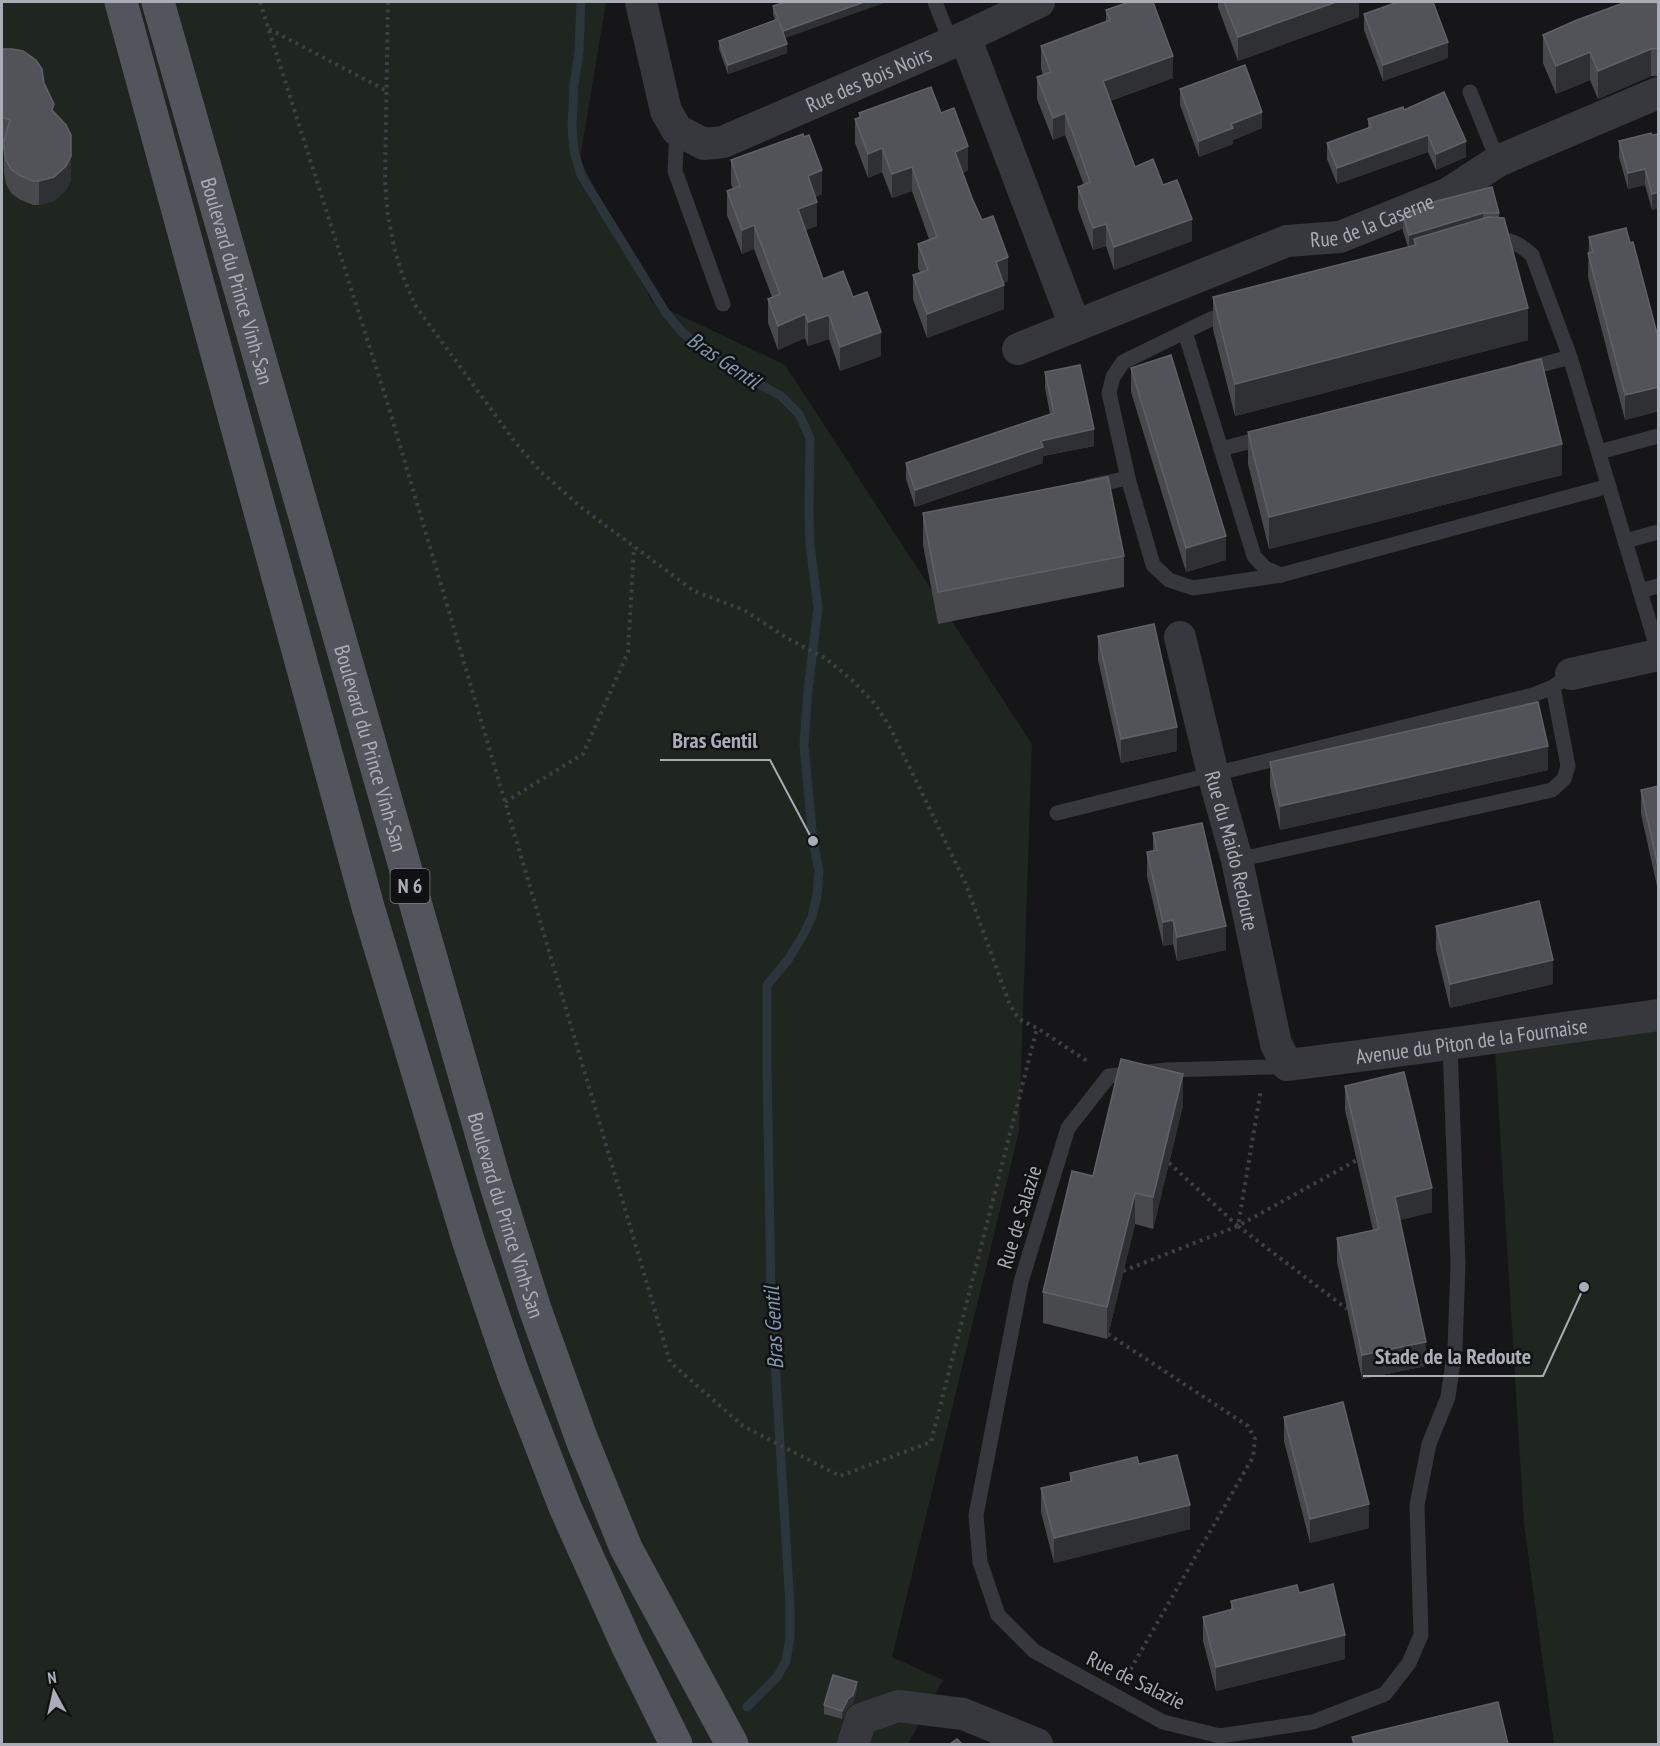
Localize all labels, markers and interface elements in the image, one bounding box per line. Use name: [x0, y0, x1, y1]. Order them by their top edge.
street label: Rue des Bois Noirs: [801, 40, 936, 118]
street label: Boulevard du Prince Vinh-San: [195, 174, 280, 387]
street label: Rue de la Caserne: [1309, 187, 1438, 253]
water label: Bras Gentil: [682, 325, 768, 396]
street label: Boulevard du Prince Vinh-San: [329, 642, 413, 855]
callout: Bras Gentil: [660, 720, 770, 760]
text: Bras Gentil: [672, 726, 758, 754]
street label: Rue du Maido Redoute: [1199, 768, 1265, 933]
road number: N 6: [390, 869, 430, 903]
street label: Avenue du Piton de la Fournaise: [1354, 1011, 1589, 1070]
street label: Boulevard du Prince Vinh-San: [462, 1109, 551, 1322]
street label: Rue de Salazie: [991, 1162, 1047, 1272]
water label: Bras Gentil: [757, 1284, 789, 1370]
callout: Stade de la Redoute: [1363, 1336, 1543, 1376]
text: Stade de la Redoute: [1375, 1342, 1531, 1370]
street label: Rue de Salazie: [1082, 1645, 1190, 1715]
north arrow: [24, 1662, 84, 1722]
text: N: [46, 1667, 58, 1688]

